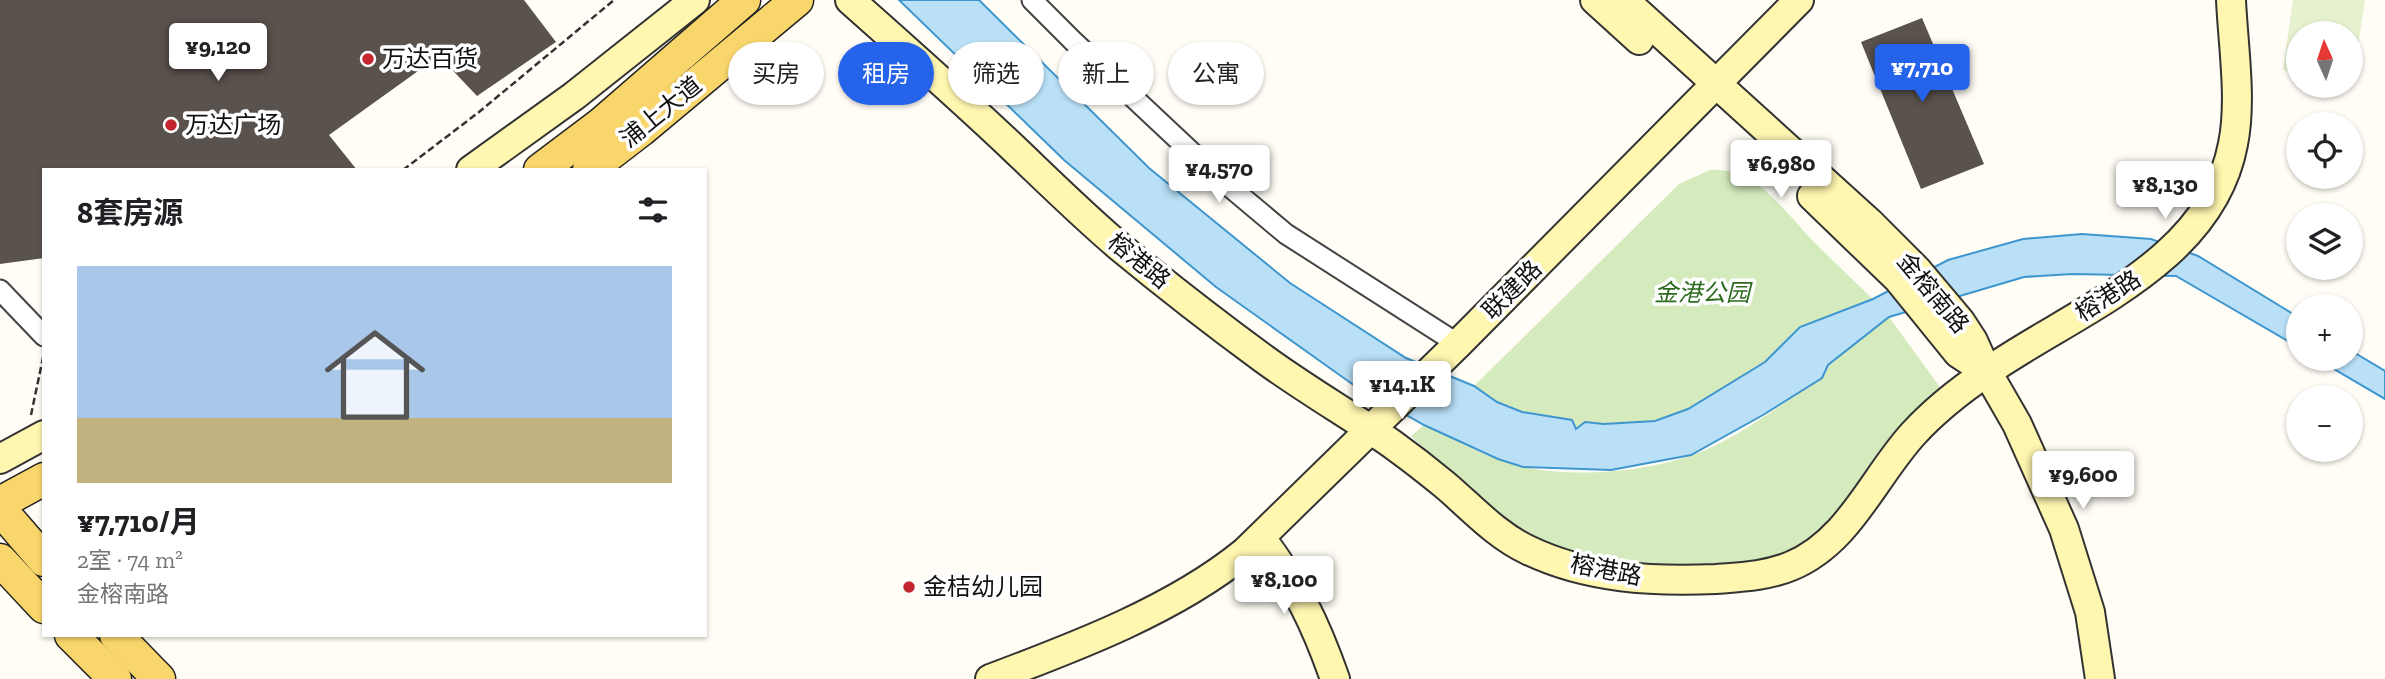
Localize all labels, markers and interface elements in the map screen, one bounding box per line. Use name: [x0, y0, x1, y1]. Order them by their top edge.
north arrow: [2286, 21, 2362, 98]
map controls: [2286, 21, 2363, 462]
pin: ¥9,120: [161, 24, 275, 83]
text: ¥9,120: [185, 32, 251, 60]
chip: 买房: [728, 42, 824, 105]
chip: 租房: [838, 42, 934, 105]
chip: 筛选: [948, 42, 1044, 105]
chip: 新上: [1058, 42, 1154, 105]
chip: 公寓: [1168, 42, 1264, 105]
place label: 万达百货: [382, 44, 478, 73]
pin: ¥7,710: [1865, 44, 1979, 104]
marker: 万达百货: [360, 51, 376, 67]
text: ¥7,710: [1891, 53, 1953, 81]
street label: 浦上大道: [614, 70, 707, 153]
place label: 万达广场: [185, 110, 281, 139]
button: locate: [2286, 112, 2363, 189]
marker: 万达广场: [163, 117, 179, 133]
pin: ¥6,980: [1724, 140, 1838, 200]
pin: ¥4,570: [1162, 146, 1276, 205]
text: ¥6,980: [1746, 149, 1816, 177]
text: ¥4,570: [1185, 154, 1253, 182]
pin: ¥8,130: [2108, 162, 2222, 221]
text: ¥8,130: [2132, 170, 2198, 198]
icon: filters: [634, 191, 672, 229]
text: 8套房源: [77, 195, 183, 231]
button: layers: [2286, 203, 2363, 280]
street label: 榕港路: [1102, 227, 1176, 295]
street label: 金榕南路: [1891, 247, 1975, 339]
street label: 联建路: [1476, 254, 1547, 325]
street label: 榕港路: [2070, 264, 2146, 327]
park label: 金港公园: [1654, 278, 1753, 307]
button: +: [2286, 294, 2363, 371]
icon: home: [312, 312, 438, 438]
pin: ¥14.1K: [1345, 362, 1459, 421]
text: ¥14.1K: [1369, 370, 1435, 398]
button: −: [2286, 385, 2363, 462]
pin: ¥9,600: [2026, 452, 2140, 511]
text: ¥9,600: [2048, 460, 2118, 488]
text: ¥7,710/月: [77, 504, 200, 540]
text: 2室 · 74 m²: [77, 546, 183, 574]
street label: 榕港路: [1568, 548, 1644, 591]
pin: ¥8,100: [1227, 556, 1341, 616]
text: ¥8,100: [1251, 565, 1317, 593]
place label: 金桔幼儿园: [923, 572, 1043, 601]
marker: 金桔幼儿园: [901, 579, 917, 595]
text: 金榕南路: [77, 580, 169, 608]

